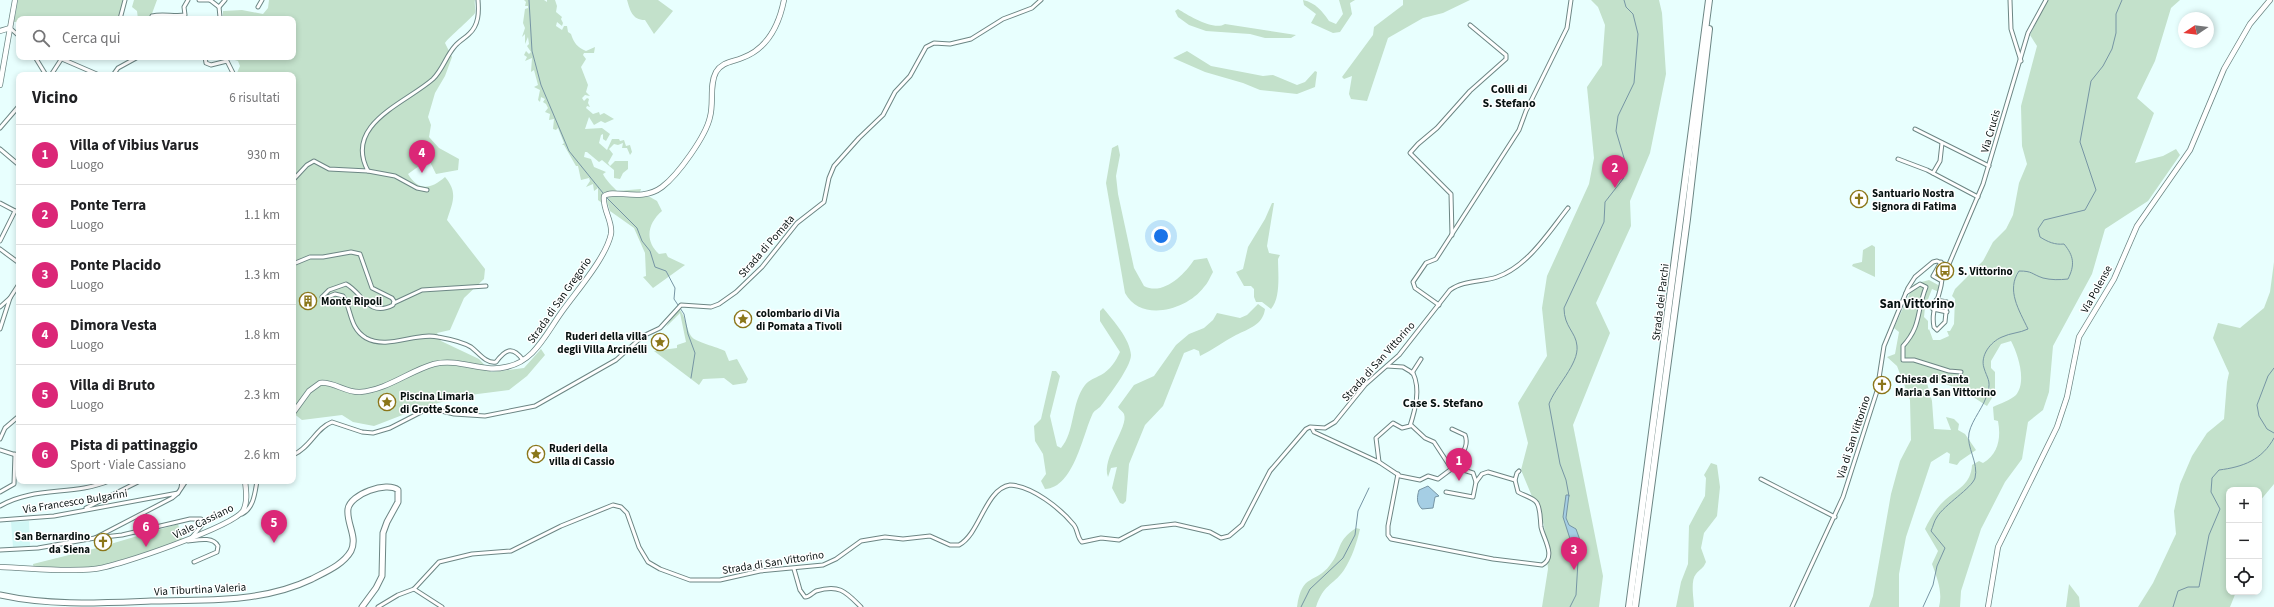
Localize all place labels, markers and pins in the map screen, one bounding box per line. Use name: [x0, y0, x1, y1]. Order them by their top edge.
pin: 4: [409, 140, 435, 173]
pin: 2: [1602, 155, 1628, 188]
place label: Santuario Nostra Signora di Fatima: [1872, 186, 1957, 214]
church icon: Santuario Nostra Signora di Fatima: [1849, 189, 1869, 209]
bus stop icon: S. Vittorino: [1935, 261, 1955, 281]
place label: S. Vittorino: [1958, 264, 2013, 279]
building icon: Monte Ripoli: [298, 291, 318, 311]
place label: Monte Ripoli: [321, 294, 382, 309]
place label: colombario di Via di Pomata a Tivoli: [756, 306, 842, 334]
place icon: colombario di Via di Pomata a Tivoli: [733, 309, 753, 329]
place label: Ruderi della villa degli Villa Arcinelli: [557, 329, 647, 357]
place icon: Ruderi della villa degli Villa Arcinelli: [650, 332, 670, 352]
place label: Chiesa di Santa Maria a San Vittorino: [1895, 372, 1996, 400]
church icon: Chiesa di Santa Maria a San Vittorino: [1872, 375, 1892, 395]
place label: Piscina Limaria di Grotte Sconce: [400, 389, 479, 417]
place icon: Piscina Limaria di Grotte Sconce: [377, 392, 397, 412]
place label: Ruderi della villa di Cassio: [549, 441, 615, 469]
place icon: Ruderi della villa di Cassio: [526, 444, 546, 464]
pin: 1: [1446, 448, 1472, 481]
pin: 5: [261, 510, 287, 543]
pin: 6: [133, 514, 159, 547]
place label: San Bernardino da Siena: [15, 529, 90, 557]
church icon: San Bernardino da Siena: [93, 532, 113, 552]
pin: 3: [1561, 537, 1587, 570]

